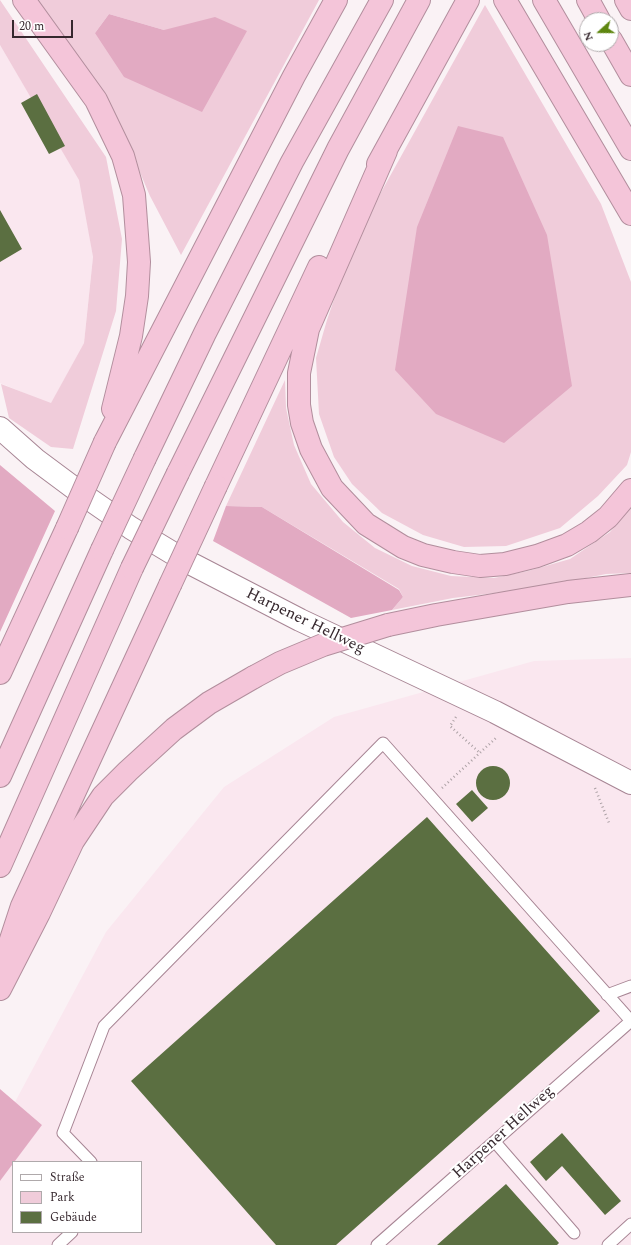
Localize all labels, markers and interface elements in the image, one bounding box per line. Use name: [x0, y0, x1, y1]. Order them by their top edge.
scale bar: [14, 12, 75, 38]
north arrow: [579, 12, 619, 52]
text: 20 m: [19, 17, 44, 36]
text: N: [579, 29, 598, 43]
street label: Harpener Hellweg: [242, 585, 368, 659]
street label: Harpener Hellweg: [449, 1082, 559, 1184]
legend: [12, 1161, 142, 1233]
text: Straße: [50, 1168, 85, 1187]
text: Park: [50, 1188, 75, 1207]
text: Gebäude: [50, 1208, 97, 1227]

